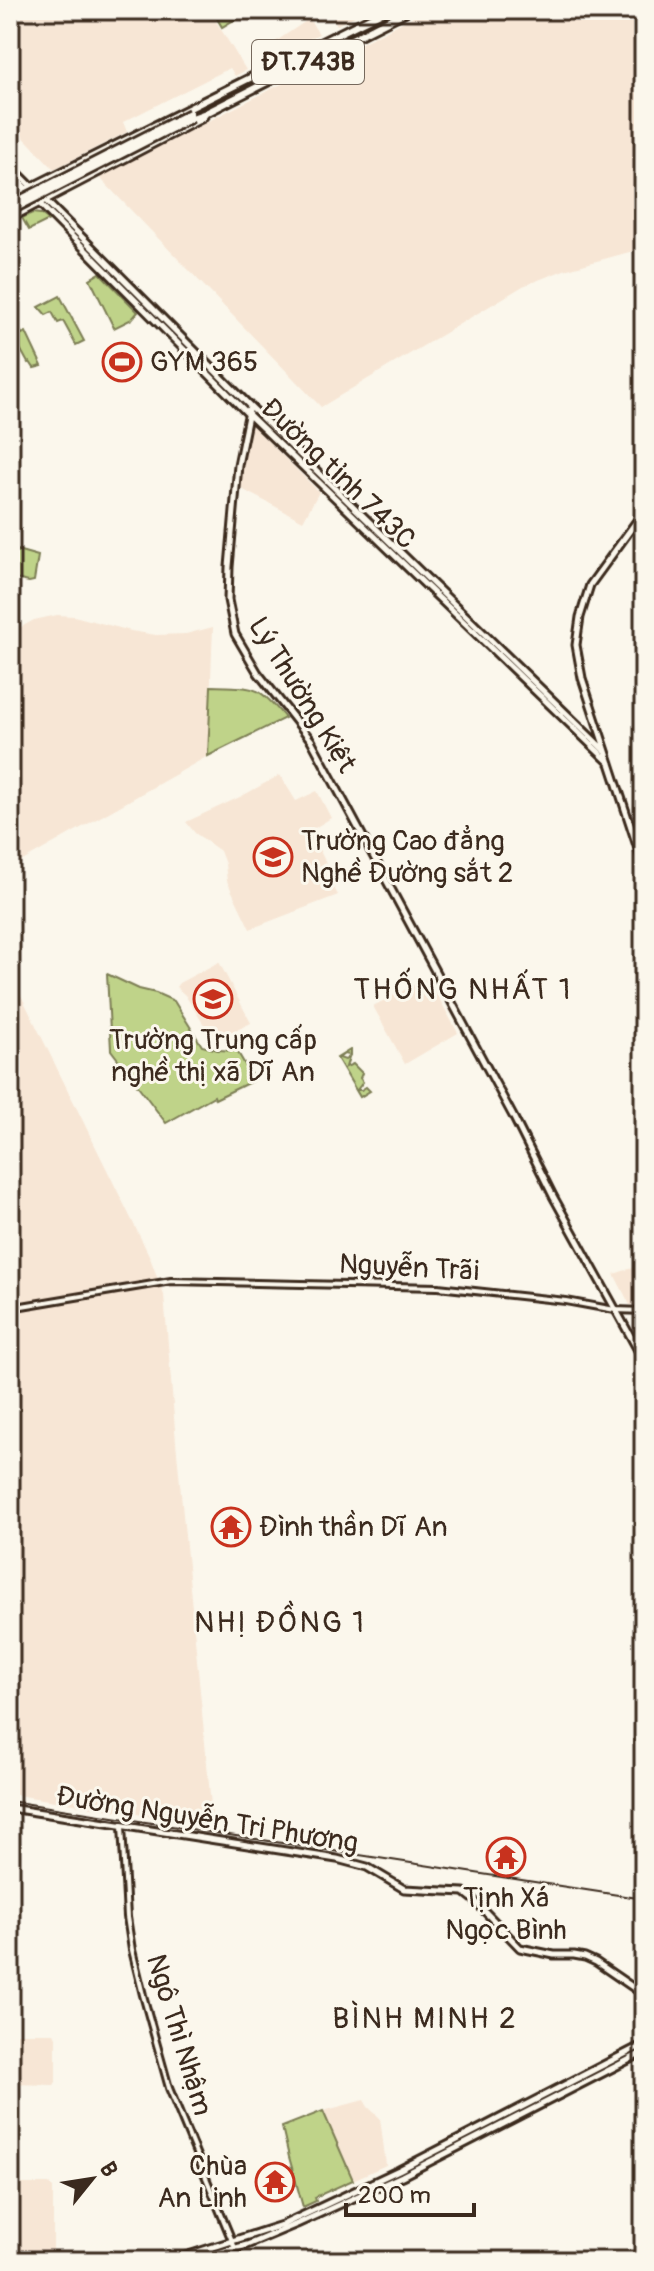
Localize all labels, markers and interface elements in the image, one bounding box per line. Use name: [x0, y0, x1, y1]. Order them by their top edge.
road number: ĐT.743B: [252, 40, 364, 84]
sports icon: GYM 365: [101, 341, 143, 383]
place label: GYM 365: [150, 345, 258, 380]
street label: Đường tỉnh 743C: [253, 391, 423, 557]
street label: Lý Thường Kiệt: [240, 611, 364, 780]
place label: Trường Cao đẳng Nghề Đường sắt 2: [301, 824, 514, 891]
school or university icon: Trường Cao đẳng Nghề Đường sắt 2: [252, 836, 294, 878]
district label: THỐNG NHẤT 1: [354, 967, 572, 1008]
school or university icon: Trường Trung cấp nghề thị xã Dĩ An: [192, 978, 234, 1020]
place label: Trường Trung cấp nghề thị xã Dĩ An: [109, 1023, 317, 1090]
street label: Nguyễn Trãi: [338, 1247, 480, 1289]
temple icon: Đình thần Dĩ An: [210, 1506, 252, 1548]
place label: Đình thần Dĩ An: [259, 1509, 448, 1545]
district label: NHỊ ĐỒNG 1: [194, 1600, 366, 1641]
street label: Đường Nguyễn Tri Phương: [54, 1779, 360, 1861]
temple icon: Tịnh Xá Ngọc Bình: [485, 1836, 527, 1878]
place label: Tịnh Xá Ngọc Bình: [445, 1881, 567, 1948]
street label: Ngô Thì Nhậm: [138, 1950, 220, 2120]
district label: BÌNH MINH 2: [332, 2000, 518, 2037]
north arrow: [52, 2139, 132, 2219]
place label: Chùa An Linh: [157, 2149, 247, 2216]
text: B: [93, 2157, 124, 2182]
temple icon: Chùa An Linh: [254, 2161, 296, 2203]
scale bar: [346, 2167, 474, 2217]
text: 200 m: [358, 2181, 431, 2210]

